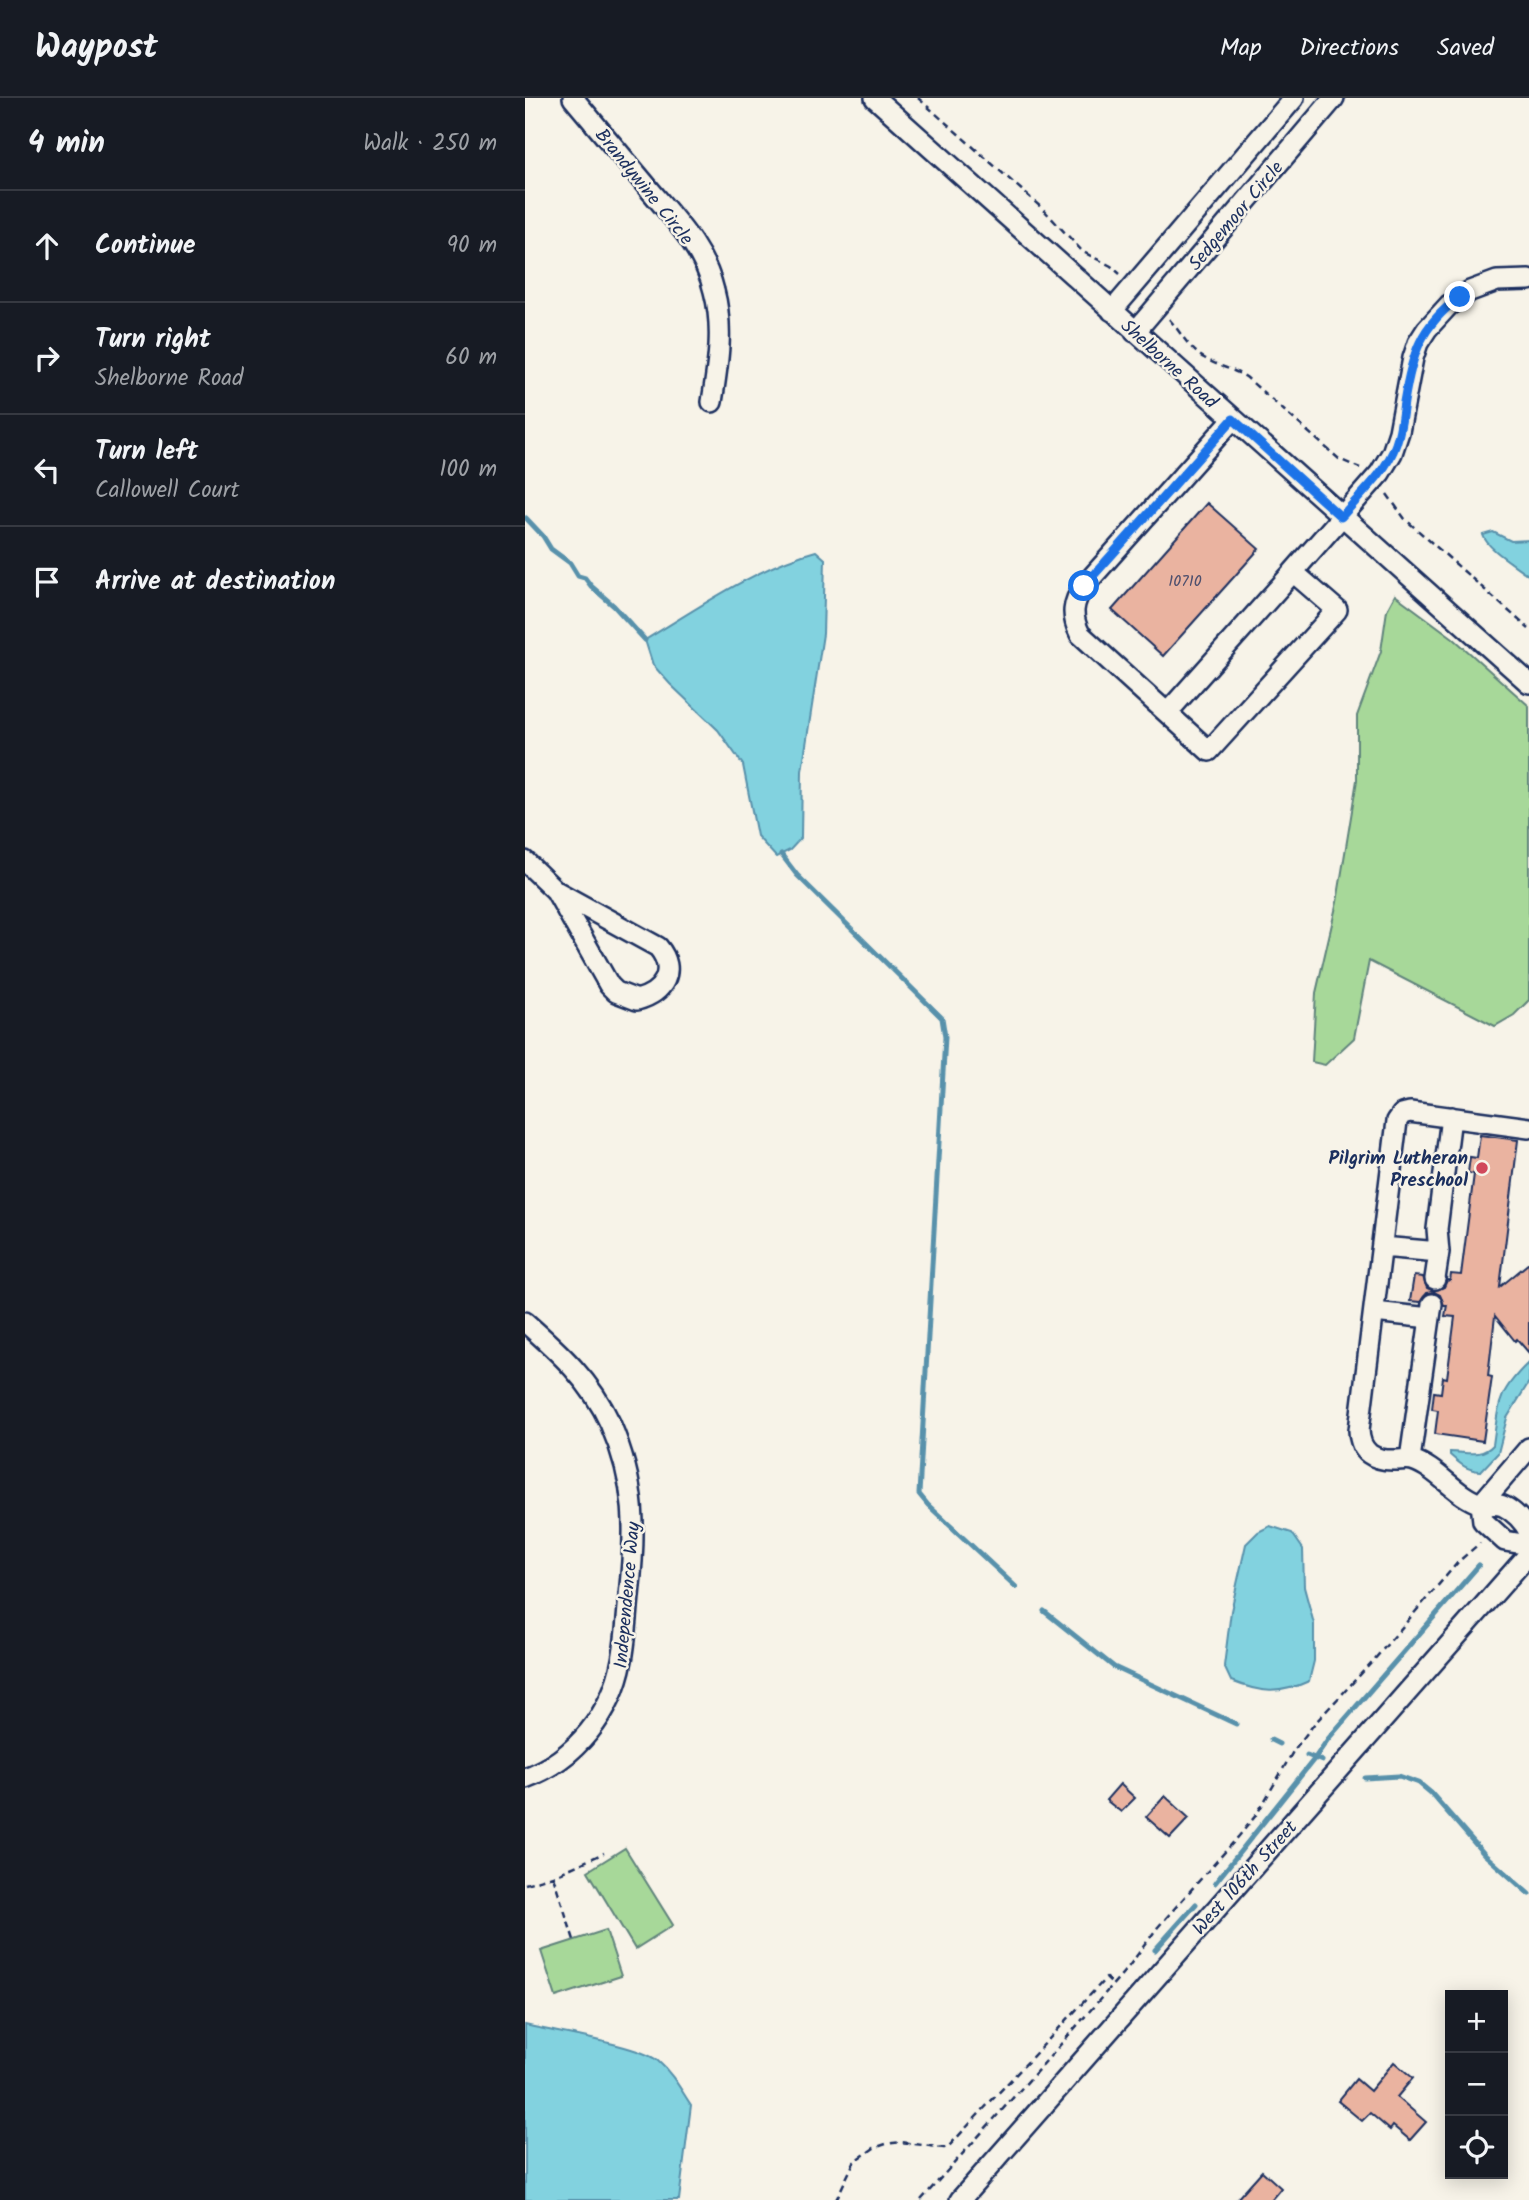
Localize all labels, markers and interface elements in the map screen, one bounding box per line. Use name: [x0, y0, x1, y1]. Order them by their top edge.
text: Waypost: [35, 22, 158, 75]
text: Map: [1220, 29, 1262, 68]
text: Directions: [1300, 29, 1399, 68]
text: Saved: [1437, 29, 1494, 68]
text: 4 min: [28, 120, 105, 168]
street label: Brandywine Circle: [587, 122, 700, 253]
text: Walk · 250 m: [363, 126, 497, 162]
street label: Sedgemoor Circle: [1181, 154, 1292, 278]
text: Continue: [95, 225, 196, 267]
icon: ahead: [28, 227, 66, 265]
text: 90 m: [447, 228, 497, 264]
route end: [1444, 281, 1475, 312]
street label: Shelborne Road: [1113, 312, 1225, 417]
text: Turn right: [95, 319, 211, 361]
icon: right: [28, 339, 66, 377]
text: 60 m: [445, 340, 497, 376]
text: Shelborne Road: [95, 361, 244, 397]
text: Turn left: [95, 431, 198, 473]
icon: left: [28, 451, 66, 489]
text: 100 m: [439, 452, 497, 488]
text: Callowell Court: [95, 473, 239, 509]
text: Arrive at destination: [95, 561, 335, 603]
icon: arrive: [28, 563, 66, 601]
house number: 10710: [1168, 569, 1202, 594]
route start: [1068, 570, 1099, 601]
place label: Pilgrim Lutheran Preschool: [1329, 1144, 1469, 1196]
marker: Pilgrim Lutheran Preschool: [1474, 1160, 1490, 1176]
street label: Independence Way: [607, 1519, 649, 1670]
street label: West 106th Street: [1186, 1814, 1306, 1943]
map controls: [1445, 1990, 1508, 2179]
button: +: [1445, 1990, 1508, 2053]
button: −: [1445, 2053, 1508, 2116]
button: locate: [1445, 2116, 1508, 2179]

